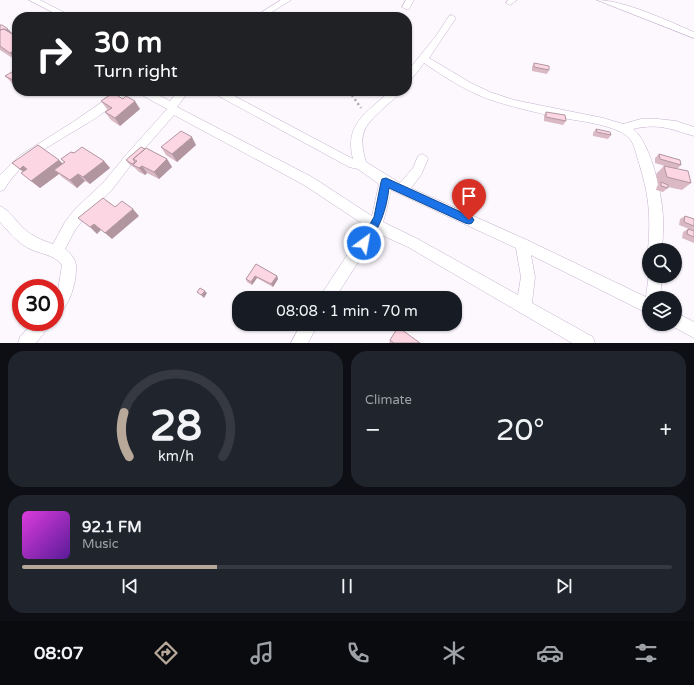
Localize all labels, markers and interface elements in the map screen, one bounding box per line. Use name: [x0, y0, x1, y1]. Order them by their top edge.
text: 30 m: [94, 26, 162, 60]
icon: right: [28, 28, 80, 80]
text: Turn right: [94, 60, 178, 82]
pin: [452, 179, 486, 220]
icon: arrive: [458, 185, 480, 207]
position arrow: [343, 222, 385, 264]
map controls: [642, 243, 682, 331]
button: search: [642, 243, 682, 283]
speed limit sign: 30: [12, 279, 64, 331]
button: layers: [642, 291, 682, 331]
text: 08:08 · 1 min · 70 m: [276, 302, 418, 320]
text: Climate: [365, 392, 412, 408]
text: 28: [149, 402, 202, 452]
text: 20°: [496, 412, 545, 449]
text: −: [365, 417, 381, 443]
text: +: [660, 417, 672, 443]
text: km/h: [158, 448, 193, 465]
text: 92.1 FM: [82, 518, 142, 536]
text: Music: [82, 536, 119, 552]
icon: previous: [119, 575, 141, 597]
icon: pause: [336, 575, 358, 597]
icon: next: [553, 575, 575, 597]
icon: directions: [152, 639, 180, 667]
icon: music: [248, 639, 276, 667]
icon: phone: [344, 639, 372, 667]
icon: climate: [440, 639, 468, 667]
icon: car: [536, 639, 564, 667]
icon: filters: [632, 639, 660, 667]
text: 08:07: [34, 642, 84, 664]

